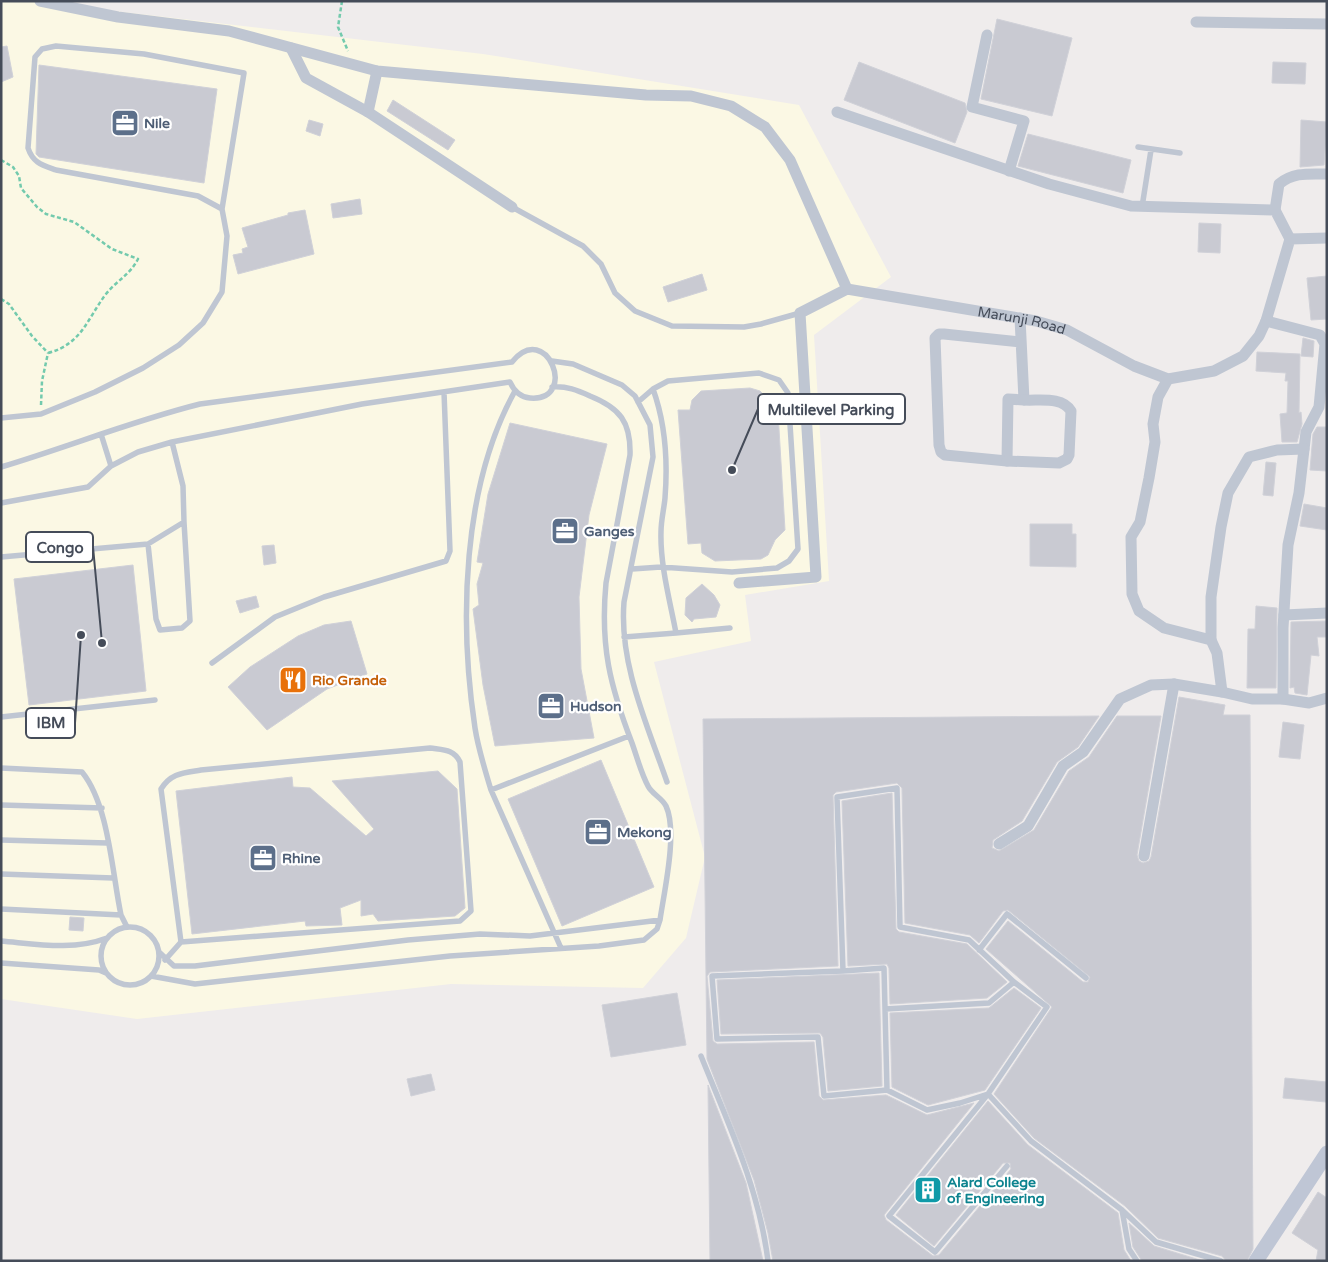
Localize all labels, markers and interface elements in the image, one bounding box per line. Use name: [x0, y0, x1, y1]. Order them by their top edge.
office icon: Nile: [110, 108, 140, 138]
place label: Nile: [144, 115, 170, 132]
street label: Marunji Road: [976, 303, 1068, 338]
callout: Multilevel Parking: [758, 394, 905, 424]
text: Multilevel Parking: [767, 401, 895, 420]
office icon: Ganges: [550, 516, 580, 546]
place label: Ganges: [584, 523, 635, 540]
callout: Congo: [26, 532, 93, 562]
text: Congo: [36, 539, 84, 558]
restaurant icon: Rio Grande: [278, 665, 308, 695]
place label: Rio Grande: [312, 672, 387, 689]
office icon: Hudson: [536, 691, 566, 721]
place label: Hudson: [570, 698, 622, 715]
callout: IBM: [26, 708, 75, 738]
text: IBM: [36, 714, 66, 732]
office icon: Mekong: [583, 817, 613, 847]
place label: Mekong: [617, 824, 672, 841]
office icon: Rhine: [248, 843, 278, 873]
place label: Rhine: [282, 850, 321, 867]
place label: Alard College of Engineering: [947, 1174, 1045, 1207]
building icon: Alard College of Engineering: [913, 1175, 943, 1205]

